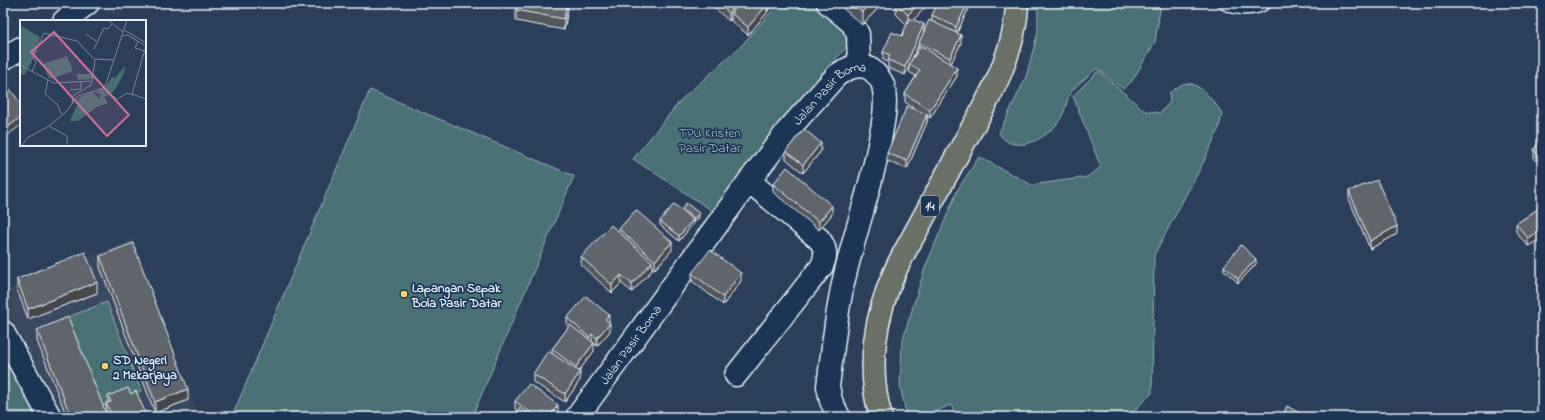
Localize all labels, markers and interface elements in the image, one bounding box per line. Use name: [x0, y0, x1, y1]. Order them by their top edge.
inset map: [20, 20, 146, 146]
street label: Jalan Pasir Boma: [789, 58, 868, 130]
park label: TPU Kristen Pasir Datar: [679, 124, 742, 158]
road number: 14: [921, 196, 939, 216]
place label: Lapangan Sepak Bola Pasir Datar: [411, 279, 503, 313]
marker: Lapangan Sepak Bola Pasir Datar: [399, 289, 409, 299]
street label: Jalan Pasir Boma: [596, 301, 667, 389]
place label: SD Negeri 2 Mekarjaya: [112, 351, 177, 387]
marker: SD Negeri 2 Mekarjaya: [100, 361, 110, 371]

